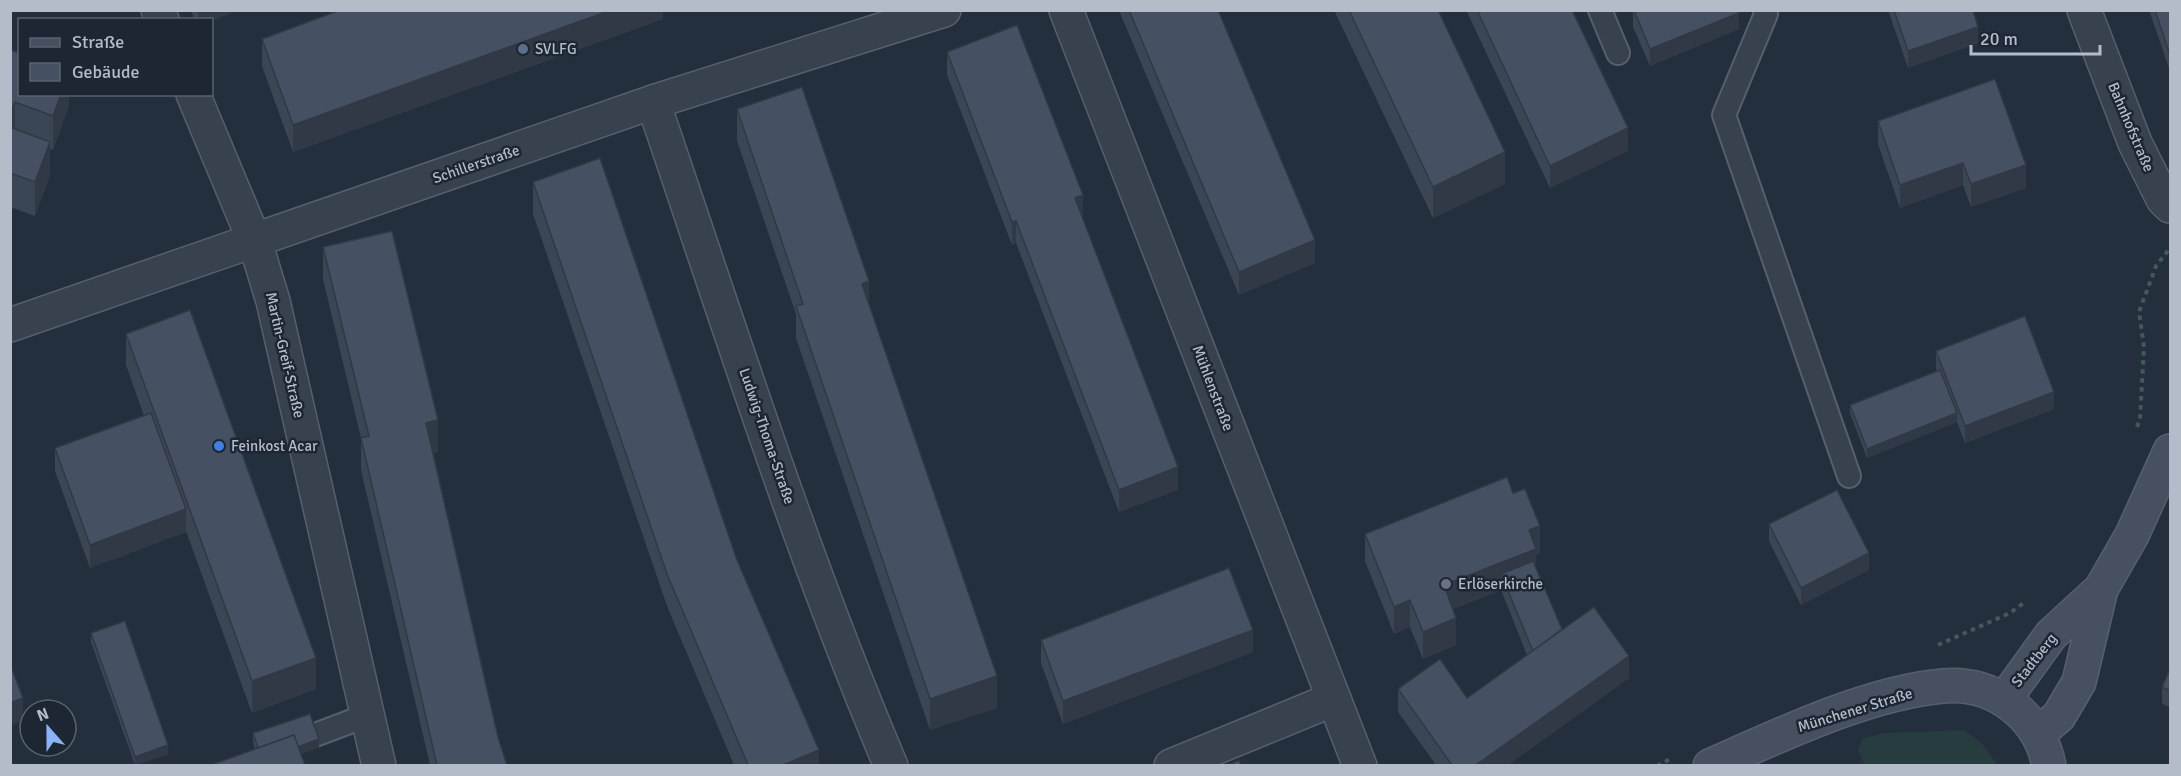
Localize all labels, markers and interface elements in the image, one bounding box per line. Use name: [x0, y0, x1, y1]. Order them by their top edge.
legend: [18, 18, 213, 96]
scale bar: [1971, 18, 2100, 56]
text: 20 m: [1980, 28, 2018, 50]
text: Straße: [72, 31, 124, 53]
place label: SVLFG: [535, 40, 577, 58]
marker: SVLFG: [516, 42, 530, 56]
text: Gebäude: [72, 61, 140, 83]
street label: Bahnhofstraße: [2104, 79, 2158, 175]
street label: Schillerstraße: [430, 141, 522, 187]
street label: Martin-Greif-Straße: [262, 290, 308, 420]
street label: Mühlenstraße: [1188, 343, 1238, 433]
street label: Ludwig-Thoma-Straße: [735, 366, 799, 506]
place label: Feinkost Acar: [231, 437, 318, 455]
marker: Feinkost Acar: [212, 439, 226, 453]
place label: Erlöserkirche: [1458, 575, 1543, 593]
marker: Erlöserkirche: [1439, 577, 1453, 591]
street label: Stadtberg: [2007, 630, 2061, 690]
street label: Münchener Straße: [1795, 684, 1915, 736]
north arrow: [18, 698, 78, 758]
text: N: [34, 704, 52, 726]

